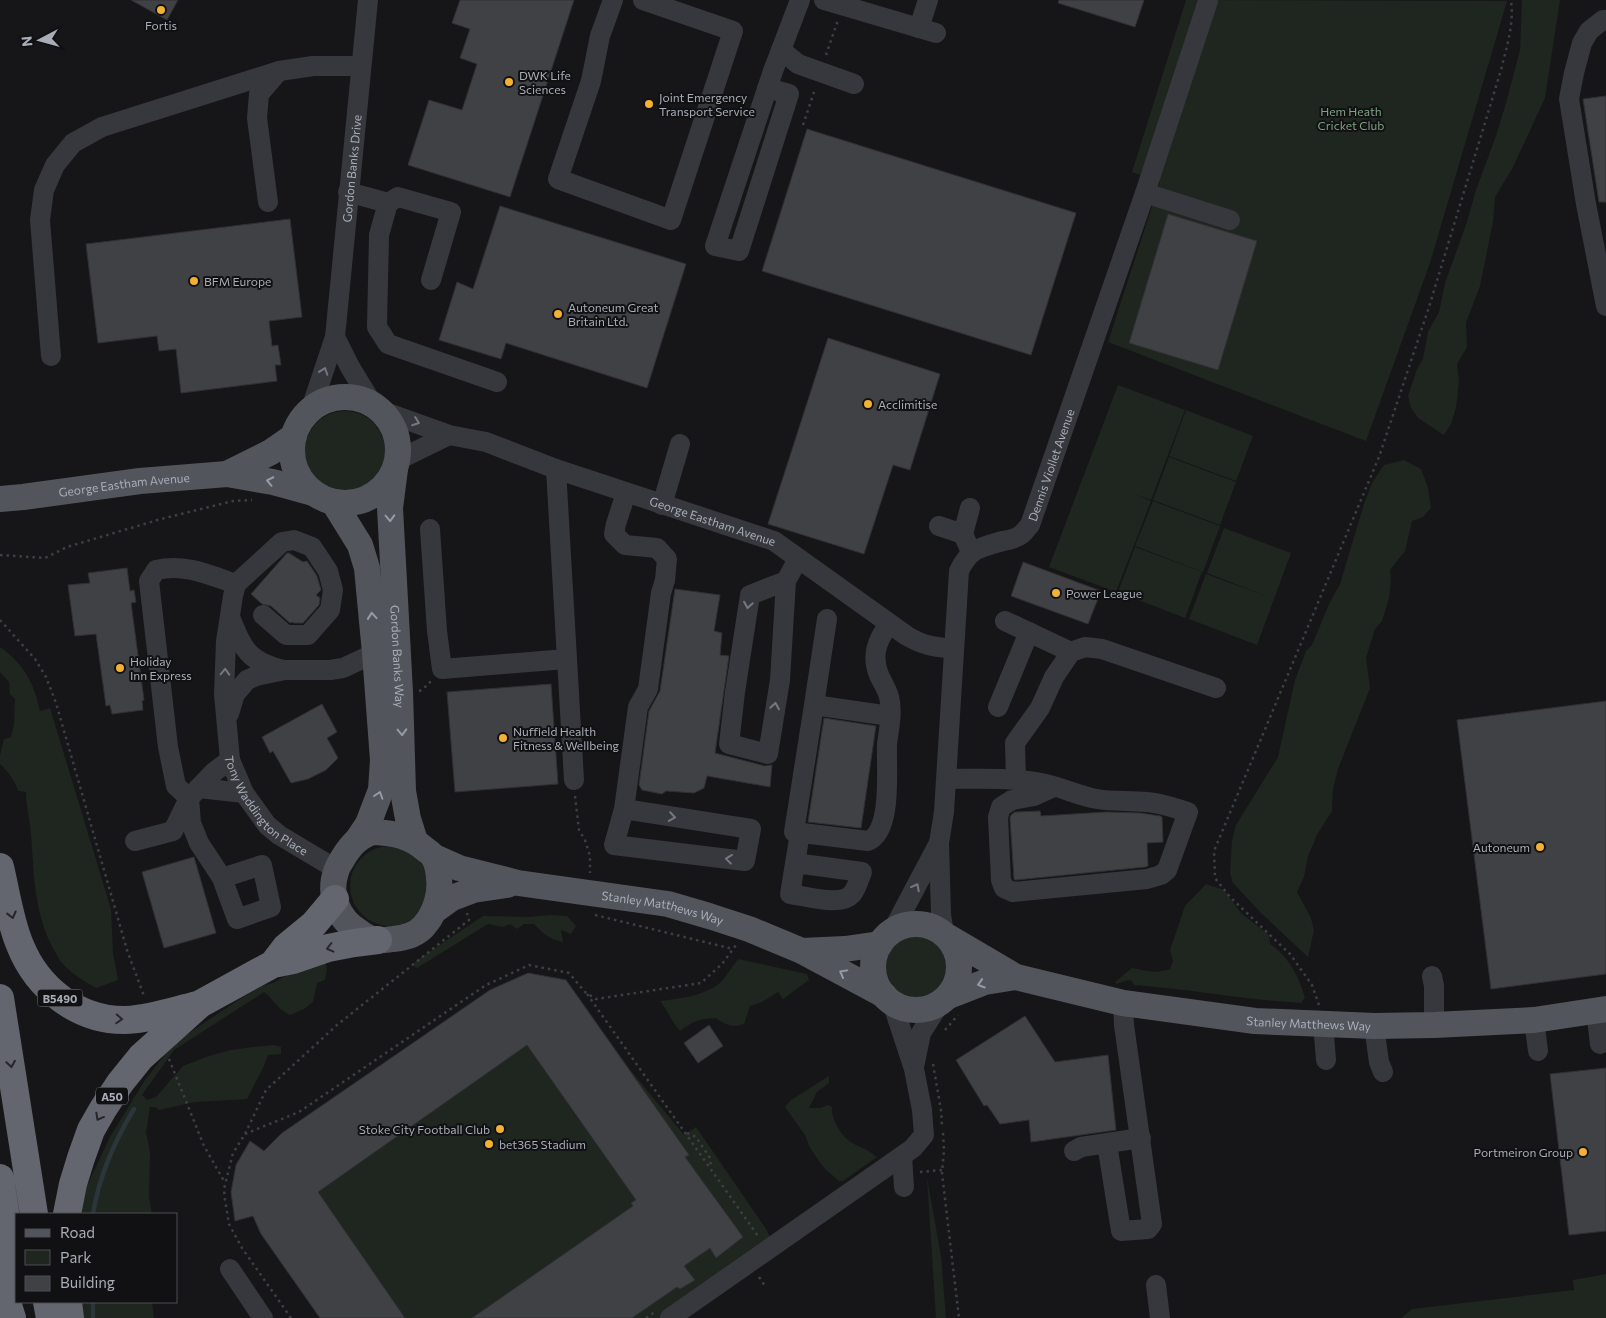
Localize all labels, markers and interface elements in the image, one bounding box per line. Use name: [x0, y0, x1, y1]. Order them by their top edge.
marker: Fortis: [155, 4, 167, 16]
north arrow: [15, 15, 65, 65]
place label: Fortis: [145, 18, 177, 32]
text: N: [18, 35, 36, 48]
place label: DWK Life Sciences: [519, 68, 571, 96]
marker: DWK Life Sciences: [503, 76, 515, 88]
place label: Joint Emergency Transport Service: [659, 90, 755, 118]
marker: Joint Emergency Transport Service: [643, 98, 655, 110]
park label: Hem Heath Cricket Club: [1318, 104, 1384, 132]
street label: Gordon Banks Drive: [339, 114, 364, 223]
place label: BFM Europe: [204, 274, 271, 288]
marker: BFM Europe: [188, 275, 200, 287]
place label: Autoneum Great Britain Ltd.: [568, 300, 659, 328]
marker: Autoneum Great Britain Ltd.: [552, 308, 564, 320]
one-way arrow: [318, 368, 328, 376]
place label: Acclimitise: [878, 397, 937, 411]
marker: Acclimitise: [862, 398, 874, 410]
street label: Dennis Viollet Avenue: [1025, 407, 1077, 523]
one-way arrow: [411, 416, 420, 426]
street label: George Eastham Avenue: [58, 470, 190, 499]
one-way arrow: [266, 477, 275, 487]
street label: George Eastham Avenue: [648, 493, 778, 548]
one-way arrow: [385, 514, 396, 522]
place label: Power League: [1066, 586, 1142, 600]
marker: Power League: [1050, 587, 1062, 599]
one-way arrow: [744, 601, 754, 609]
street label: Gordon Banks Way: [388, 605, 407, 708]
one-way arrow: [367, 612, 378, 620]
place label: Holiday Inn Express: [130, 654, 192, 682]
marker: Holiday Inn Express: [114, 662, 126, 674]
one-way arrow: [220, 668, 230, 676]
one-way arrow: [770, 702, 780, 711]
place label: Nuffield Health Fitness & Wellbeing: [513, 724, 620, 752]
one-way arrow: [396, 729, 407, 737]
marker: Nuffield Health Fitness & Wellbeing: [497, 732, 509, 744]
street label: Tony Waddington Place: [223, 755, 311, 858]
one-way arrow: [373, 791, 383, 800]
one-way arrow: [667, 811, 676, 821]
place label: Autoneum: [1473, 840, 1530, 854]
marker: Autoneum: [1534, 841, 1546, 853]
one-way arrow: [725, 854, 733, 865]
one-way arrow: [909, 883, 919, 892]
street label: Stanley Matthews Way: [601, 888, 725, 927]
one-way arrow: [6, 910, 17, 919]
one-way arrow: [325, 942, 334, 953]
one-way arrow: [839, 969, 848, 979]
one-way arrow: [978, 978, 986, 988]
road number: B5490: [38, 990, 82, 1006]
street label: Stanley Matthews Way: [1246, 1013, 1371, 1033]
one-way arrow: [115, 1014, 123, 1025]
one-way arrow: [5, 1059, 15, 1068]
road number: A50: [96, 1088, 128, 1104]
one-way arrow: [95, 1112, 105, 1121]
place label: Stoke City Football Club: [359, 1122, 490, 1136]
marker: Stoke City Football Club: [494, 1123, 506, 1135]
place label: bet365 Stadium: [499, 1137, 586, 1151]
marker: bet365 Stadium: [483, 1138, 495, 1150]
place label: Portmeiron Group: [1474, 1145, 1573, 1159]
marker: Portmeiron Group: [1577, 1146, 1589, 1158]
legend: [15, 1213, 178, 1303]
text: Road: [60, 1223, 95, 1241]
text: Park: [60, 1248, 91, 1266]
text: Building: [60, 1273, 115, 1291]

